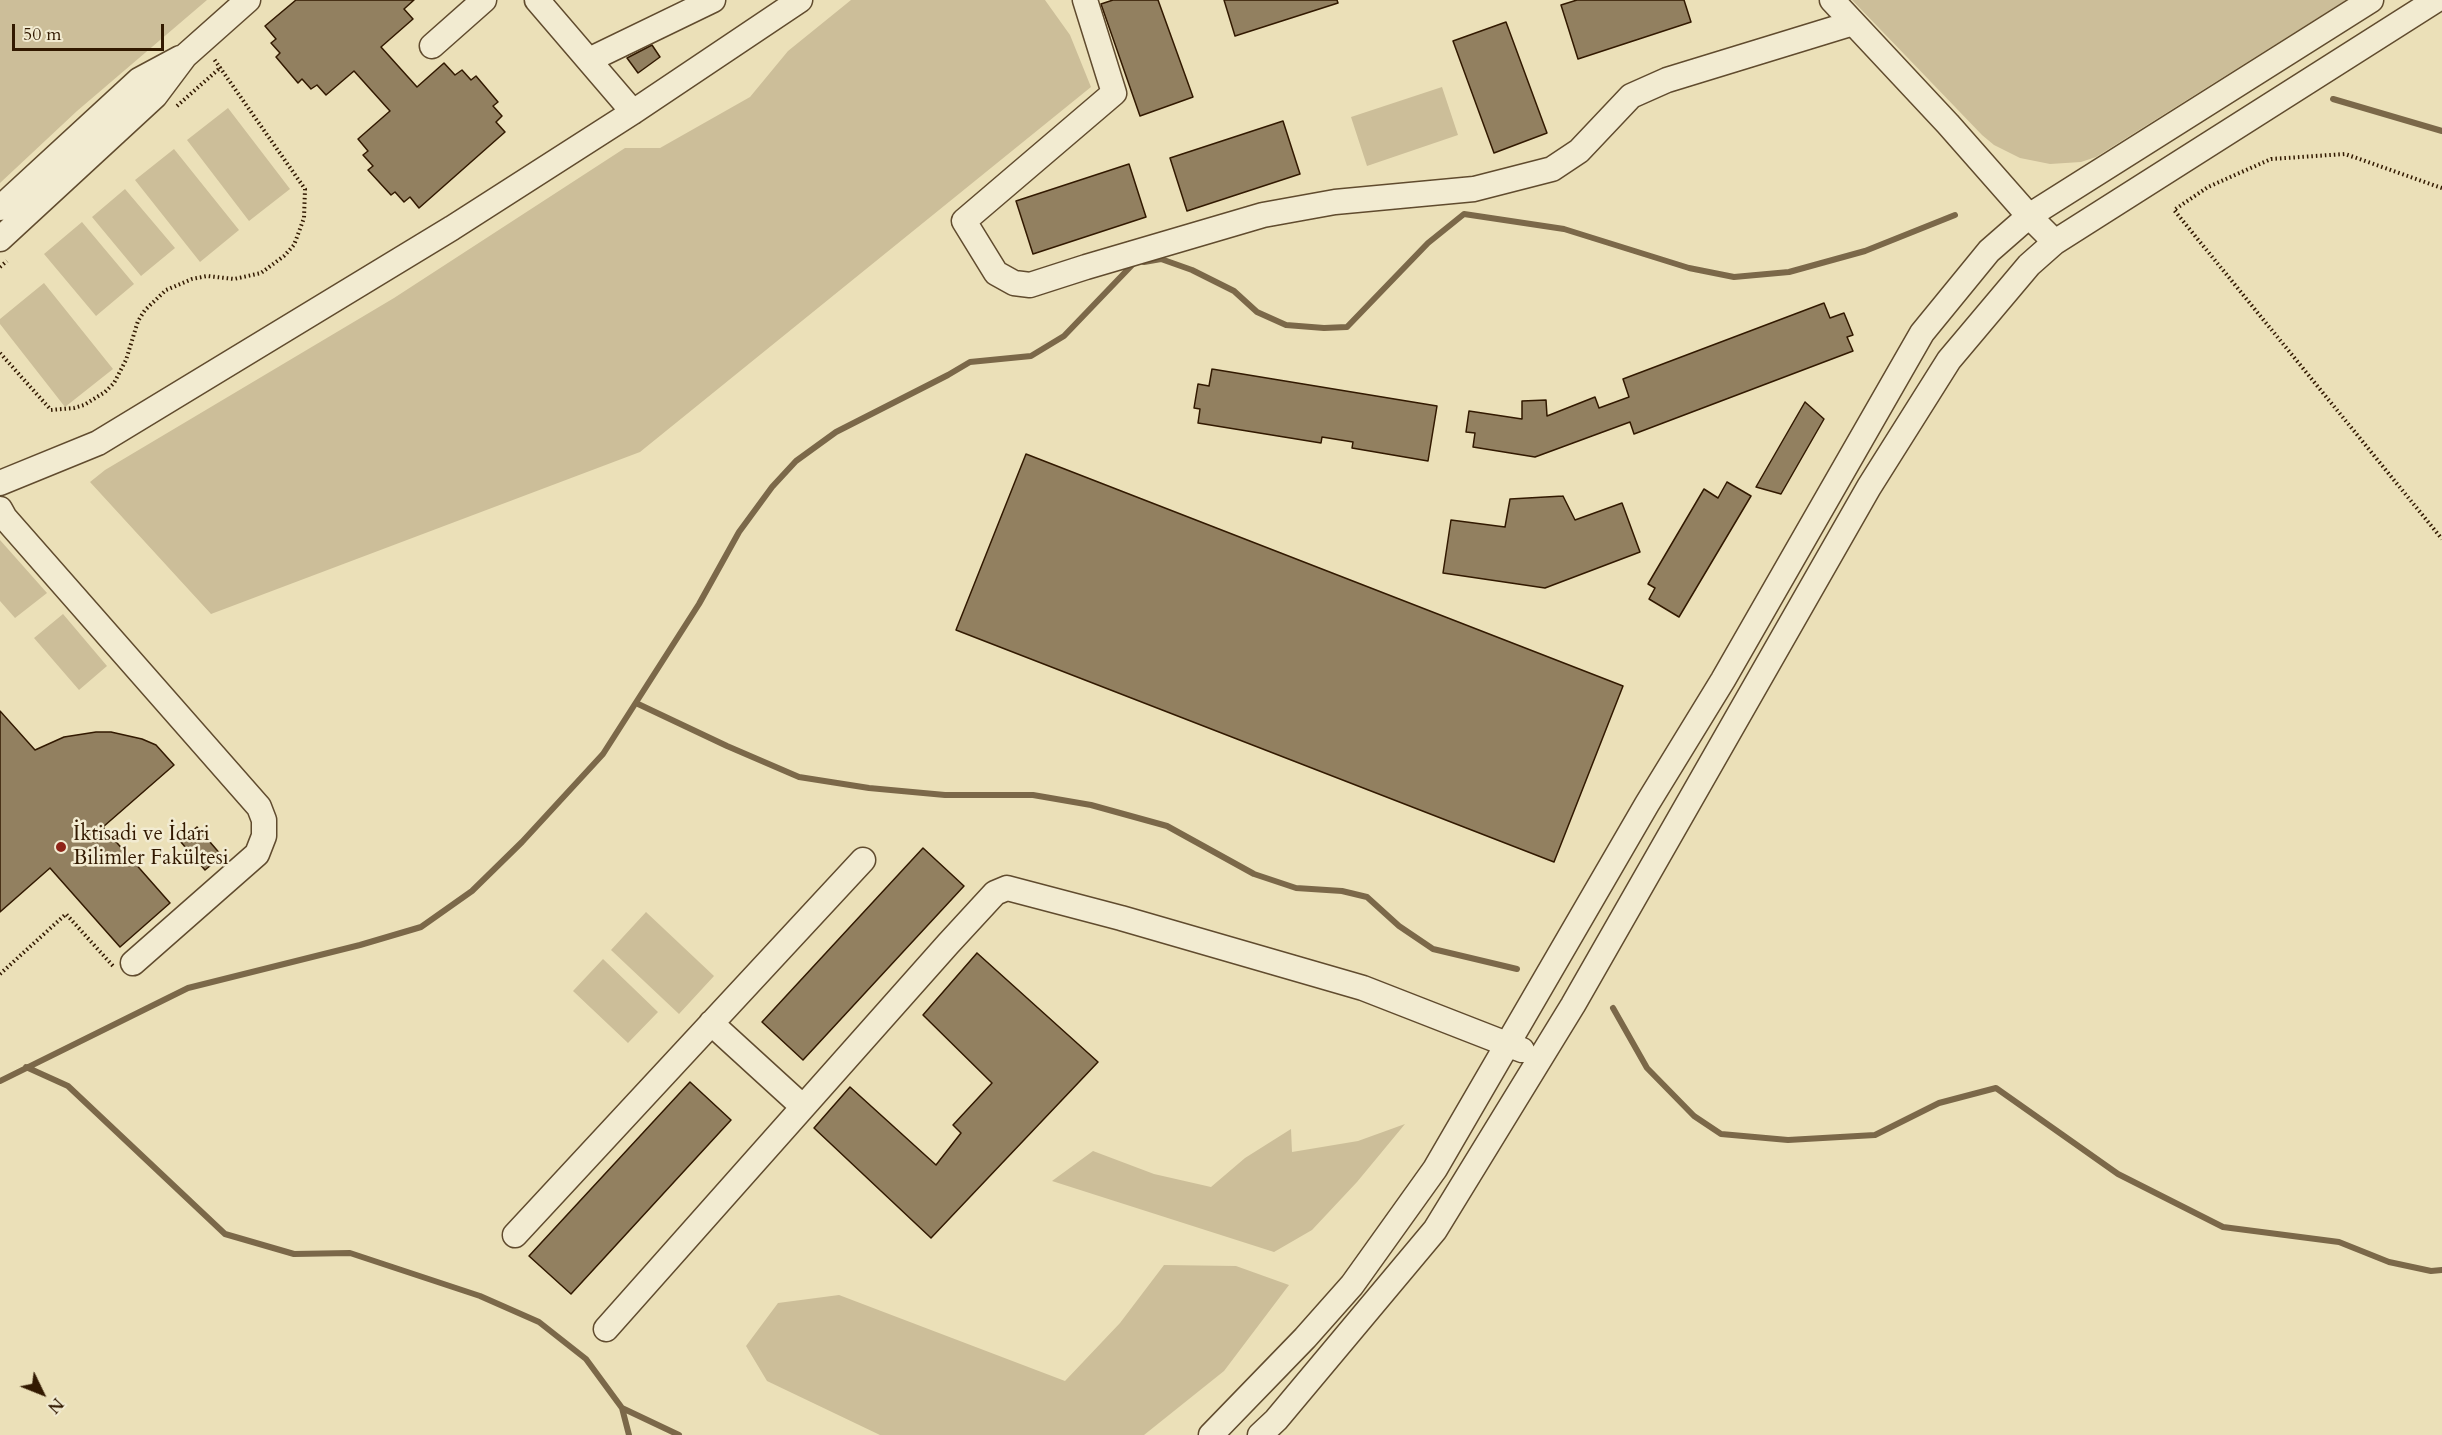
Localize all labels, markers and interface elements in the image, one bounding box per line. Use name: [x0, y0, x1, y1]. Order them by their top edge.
scale bar: [15, 12, 166, 50]
text: 50 m: [23, 22, 62, 47]
place label: İktisadi ve İdari Bilimler Fakültesi: [73, 822, 229, 872]
marker: İktisadi ve İdari Bilimler Fakültesi: [54, 840, 68, 854]
north arrow: [12, 1363, 72, 1423]
text: N: [42, 1393, 68, 1418]

